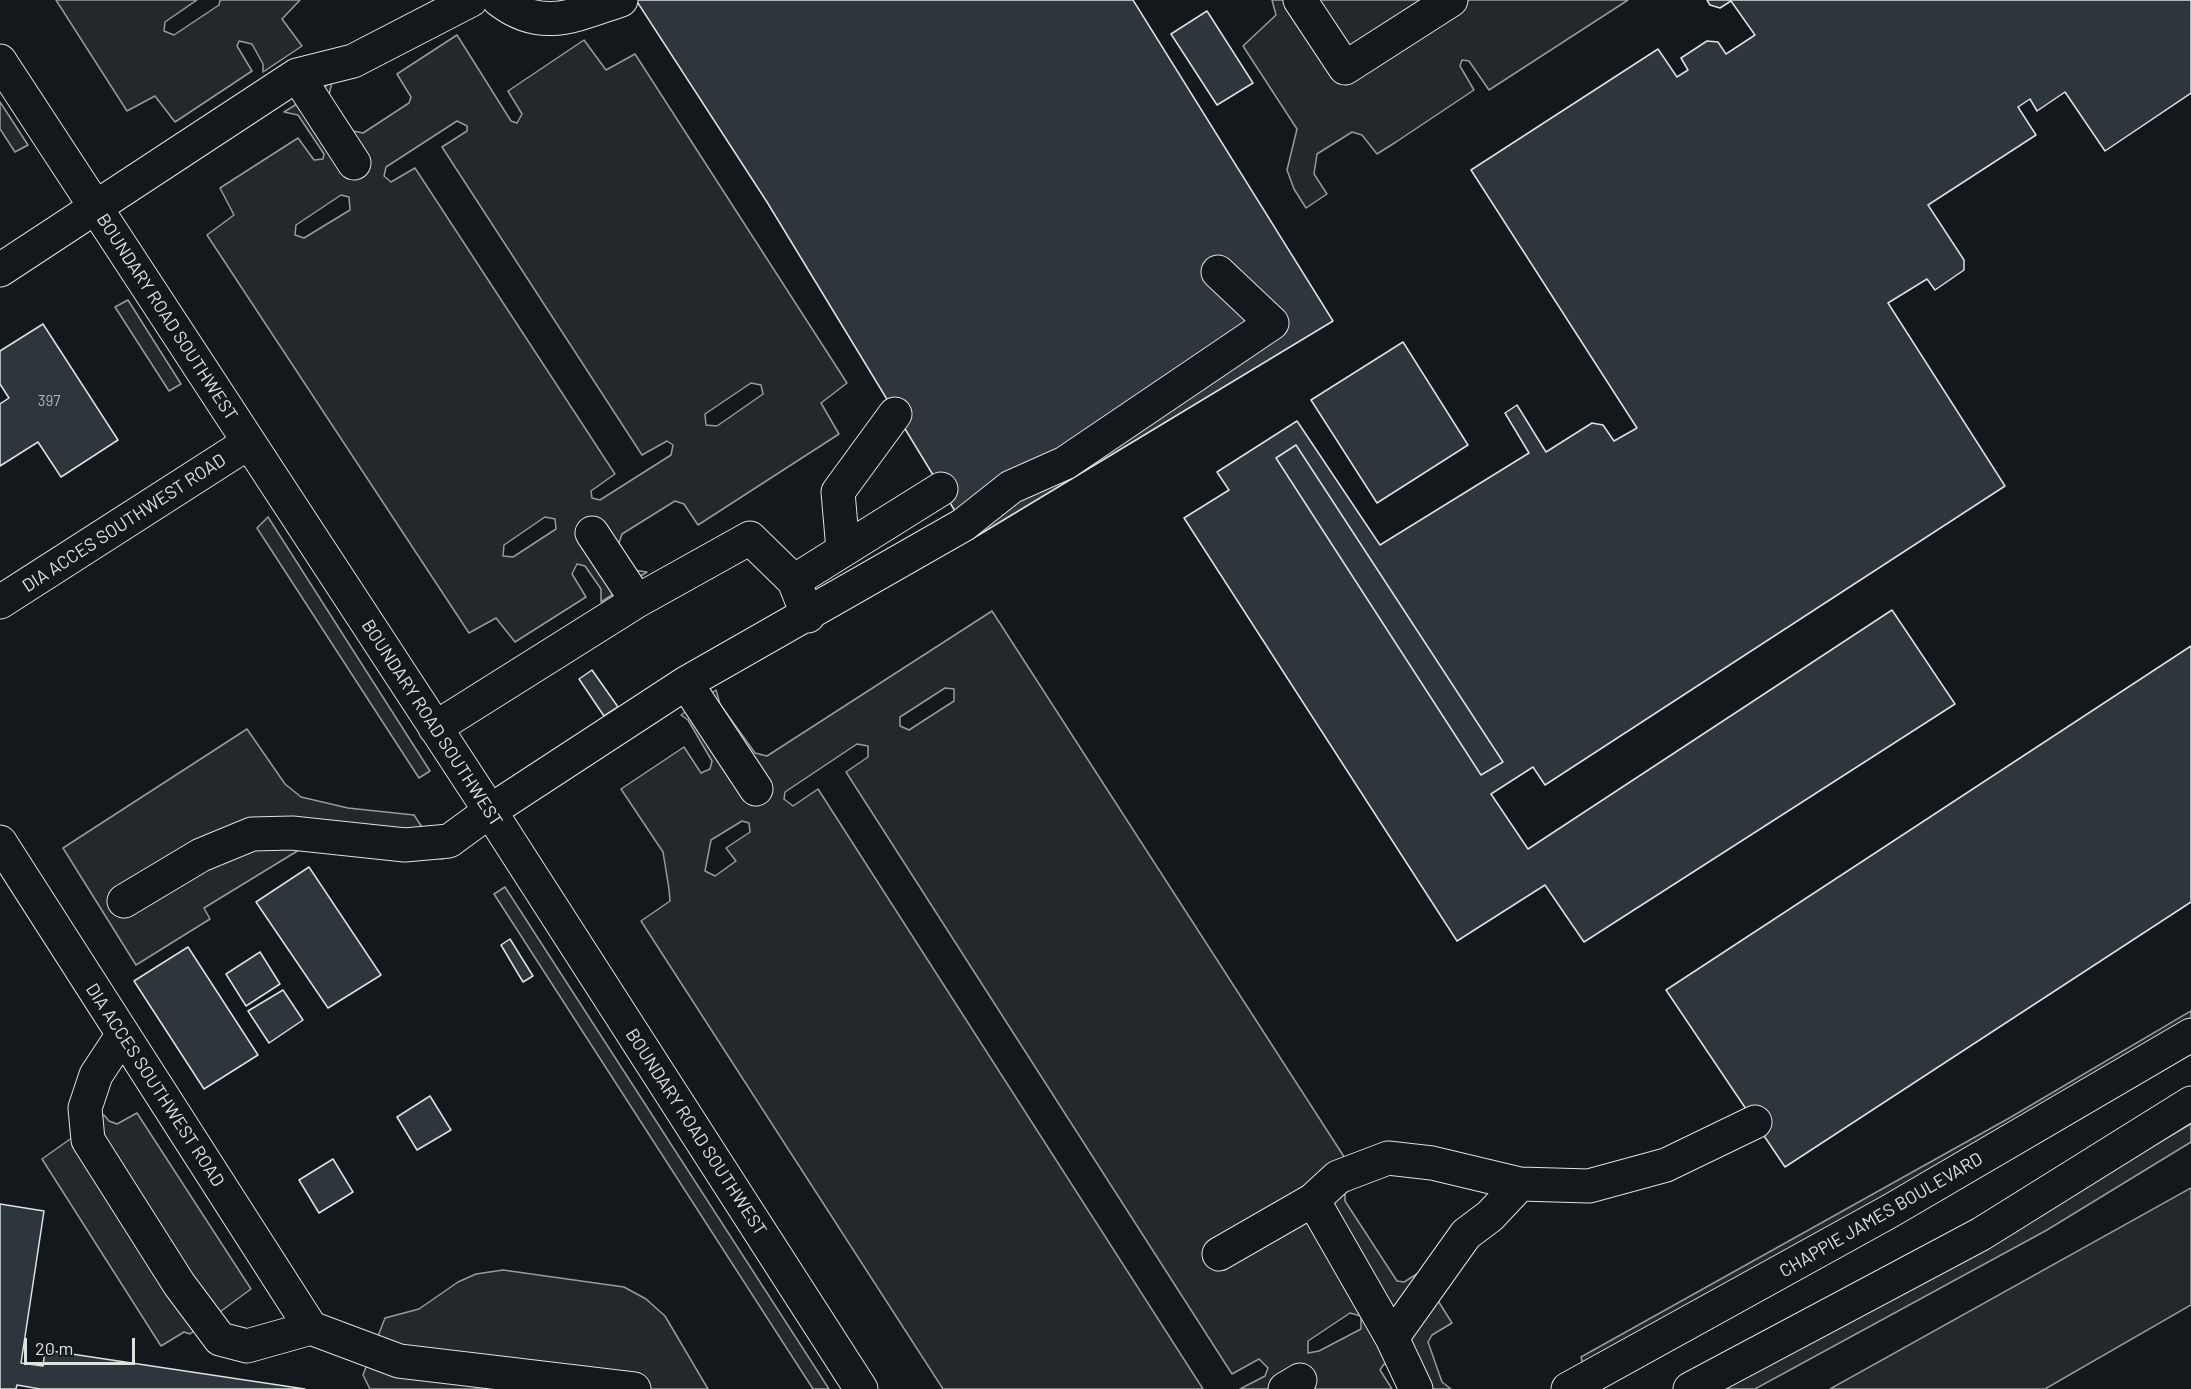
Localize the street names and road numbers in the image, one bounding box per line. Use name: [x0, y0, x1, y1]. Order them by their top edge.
street label: BOUNDARY ROAD SOUTHWEST: [92, 210, 242, 424]
street label: DIA ACCES SOUTHWEST ROAD: [18, 449, 230, 597]
street label: BOUNDARY ROAD SOUTHWEST: [357, 616, 507, 830]
street label: DIA ACCES SOUTHWEST ROAD: [81, 979, 229, 1191]
street label: BOUNDARY ROAD SOUTHWEST: [621, 1025, 771, 1239]
street label: CHAPPIE JAMES BOULEVARD: [1776, 1148, 1986, 1282]

